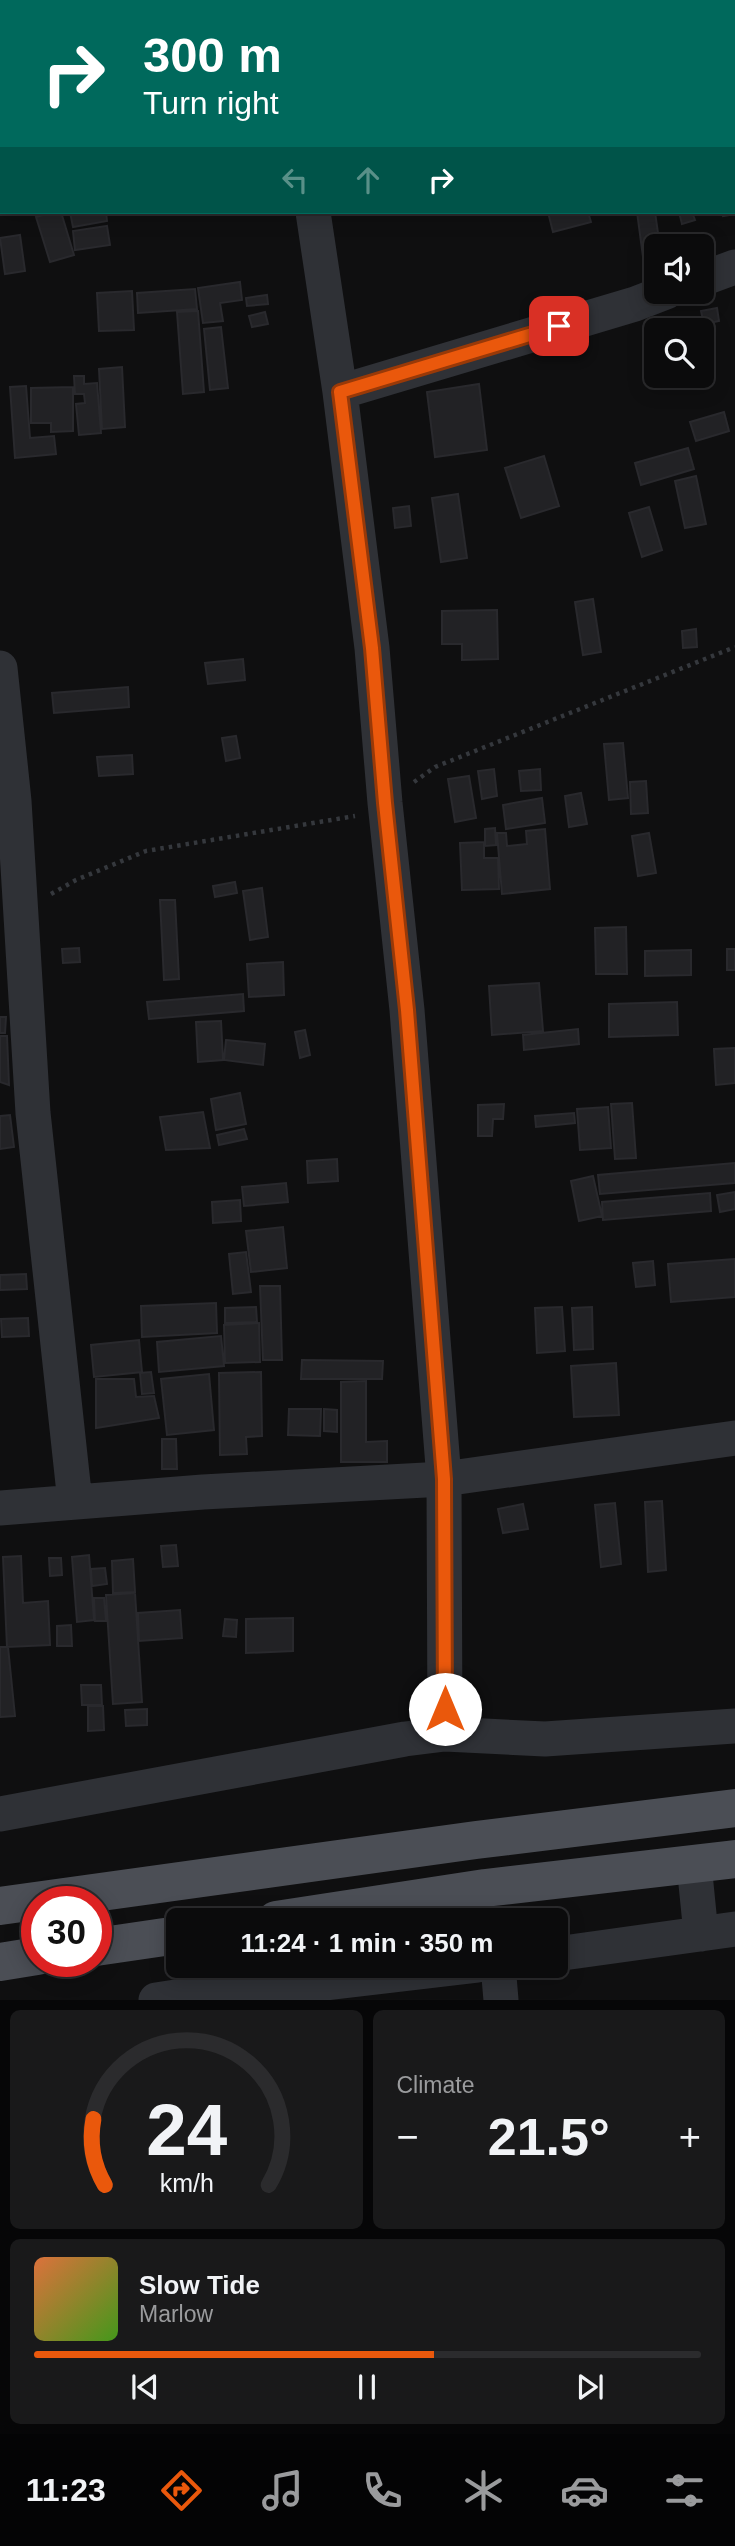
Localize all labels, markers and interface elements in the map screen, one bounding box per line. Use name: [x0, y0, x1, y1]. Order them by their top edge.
icon: right: [28, 28, 119, 119]
text: 300 m: [143, 28, 282, 82]
text: Turn right: [143, 85, 279, 121]
icon: left: [276, 161, 314, 199]
icon: ahead: [349, 161, 387, 199]
icon: right: [422, 161, 460, 199]
map controls: [644, 234, 714, 388]
button: sound: [644, 234, 714, 304]
pin: [529, 296, 589, 356]
icon: arrive: [540, 307, 578, 345]
button: search: [644, 318, 714, 388]
position arrow: [408, 1672, 482, 1746]
speed limit sign: 30: [21, 1886, 112, 1977]
text: 11:24 · 1 min · 350 m: [241, 1928, 493, 1958]
text: Climate: [397, 2072, 474, 2098]
text: 24: [146, 2090, 227, 2171]
text: 21.5°: [488, 2108, 610, 2166]
text: −: [397, 2116, 419, 2158]
text: +: [679, 2116, 701, 2158]
text: km/h: [159, 2169, 213, 2197]
text: Slow Tide: [139, 2270, 260, 2300]
text: Marlow: [139, 2301, 213, 2327]
icon: previous: [126, 2368, 164, 2406]
icon: pause: [348, 2368, 386, 2406]
icon: next: [571, 2368, 609, 2406]
icon: directions: [157, 2466, 206, 2515]
icon: music: [258, 2466, 307, 2515]
icon: phone: [358, 2466, 407, 2515]
icon: climate: [459, 2466, 508, 2515]
icon: car: [560, 2466, 609, 2515]
icon: filters: [660, 2466, 709, 2515]
text: 11:23: [26, 2472, 106, 2508]

